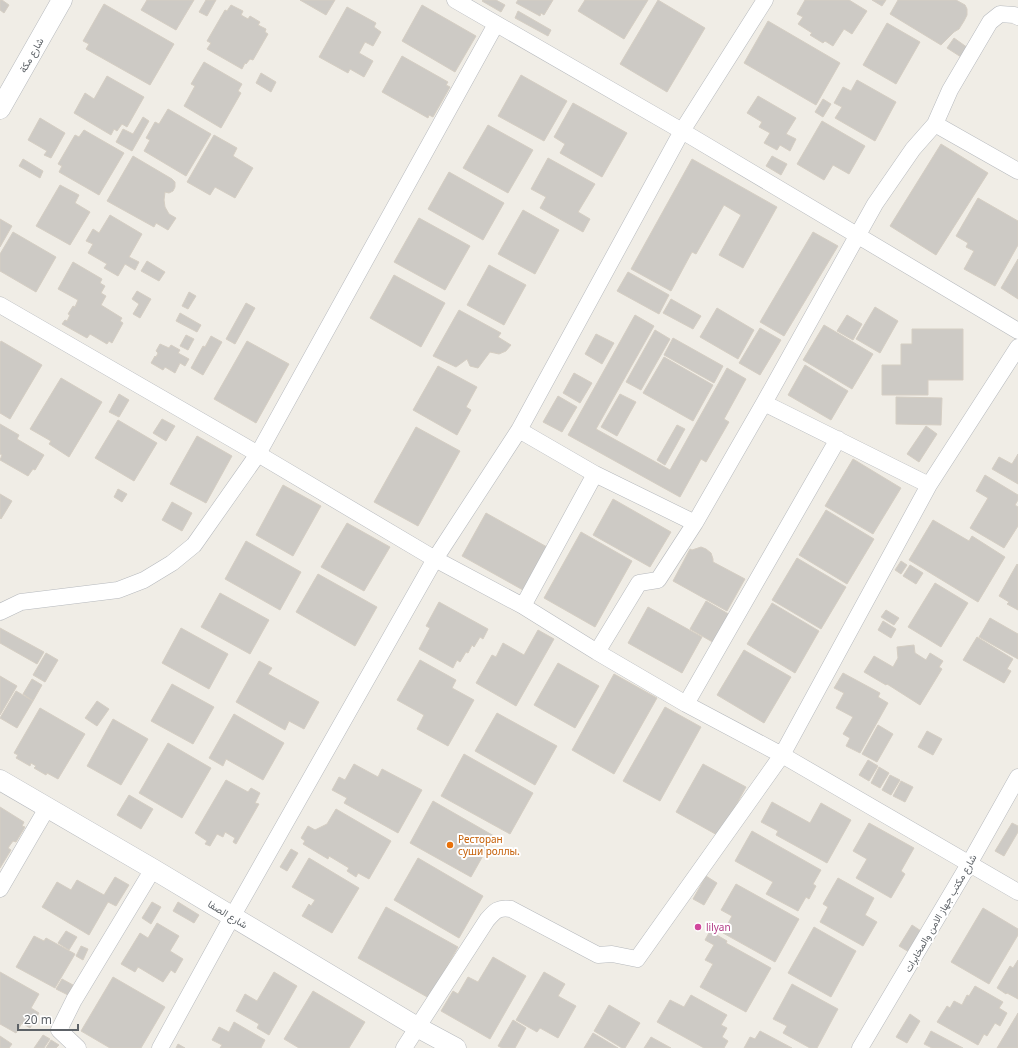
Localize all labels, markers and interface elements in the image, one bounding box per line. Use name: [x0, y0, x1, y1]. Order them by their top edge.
street label: شارع مكة: [15, 35, 47, 75]
place label: Ресторан суши роллы.: [458, 832, 520, 858]
marker: Ресторан суши роллы.: [445, 840, 455, 850]
street label: شارع مكتب جهاز الامن والمخابرات: [900, 851, 980, 975]
street label: شارع الصفا: [205, 897, 251, 931]
place label: lilyan: [706, 920, 731, 934]
marker: lilyan: [693, 922, 703, 932]
scale bar: [18, 1006, 78, 1032]
text: 20 m: [24, 1011, 52, 1028]

